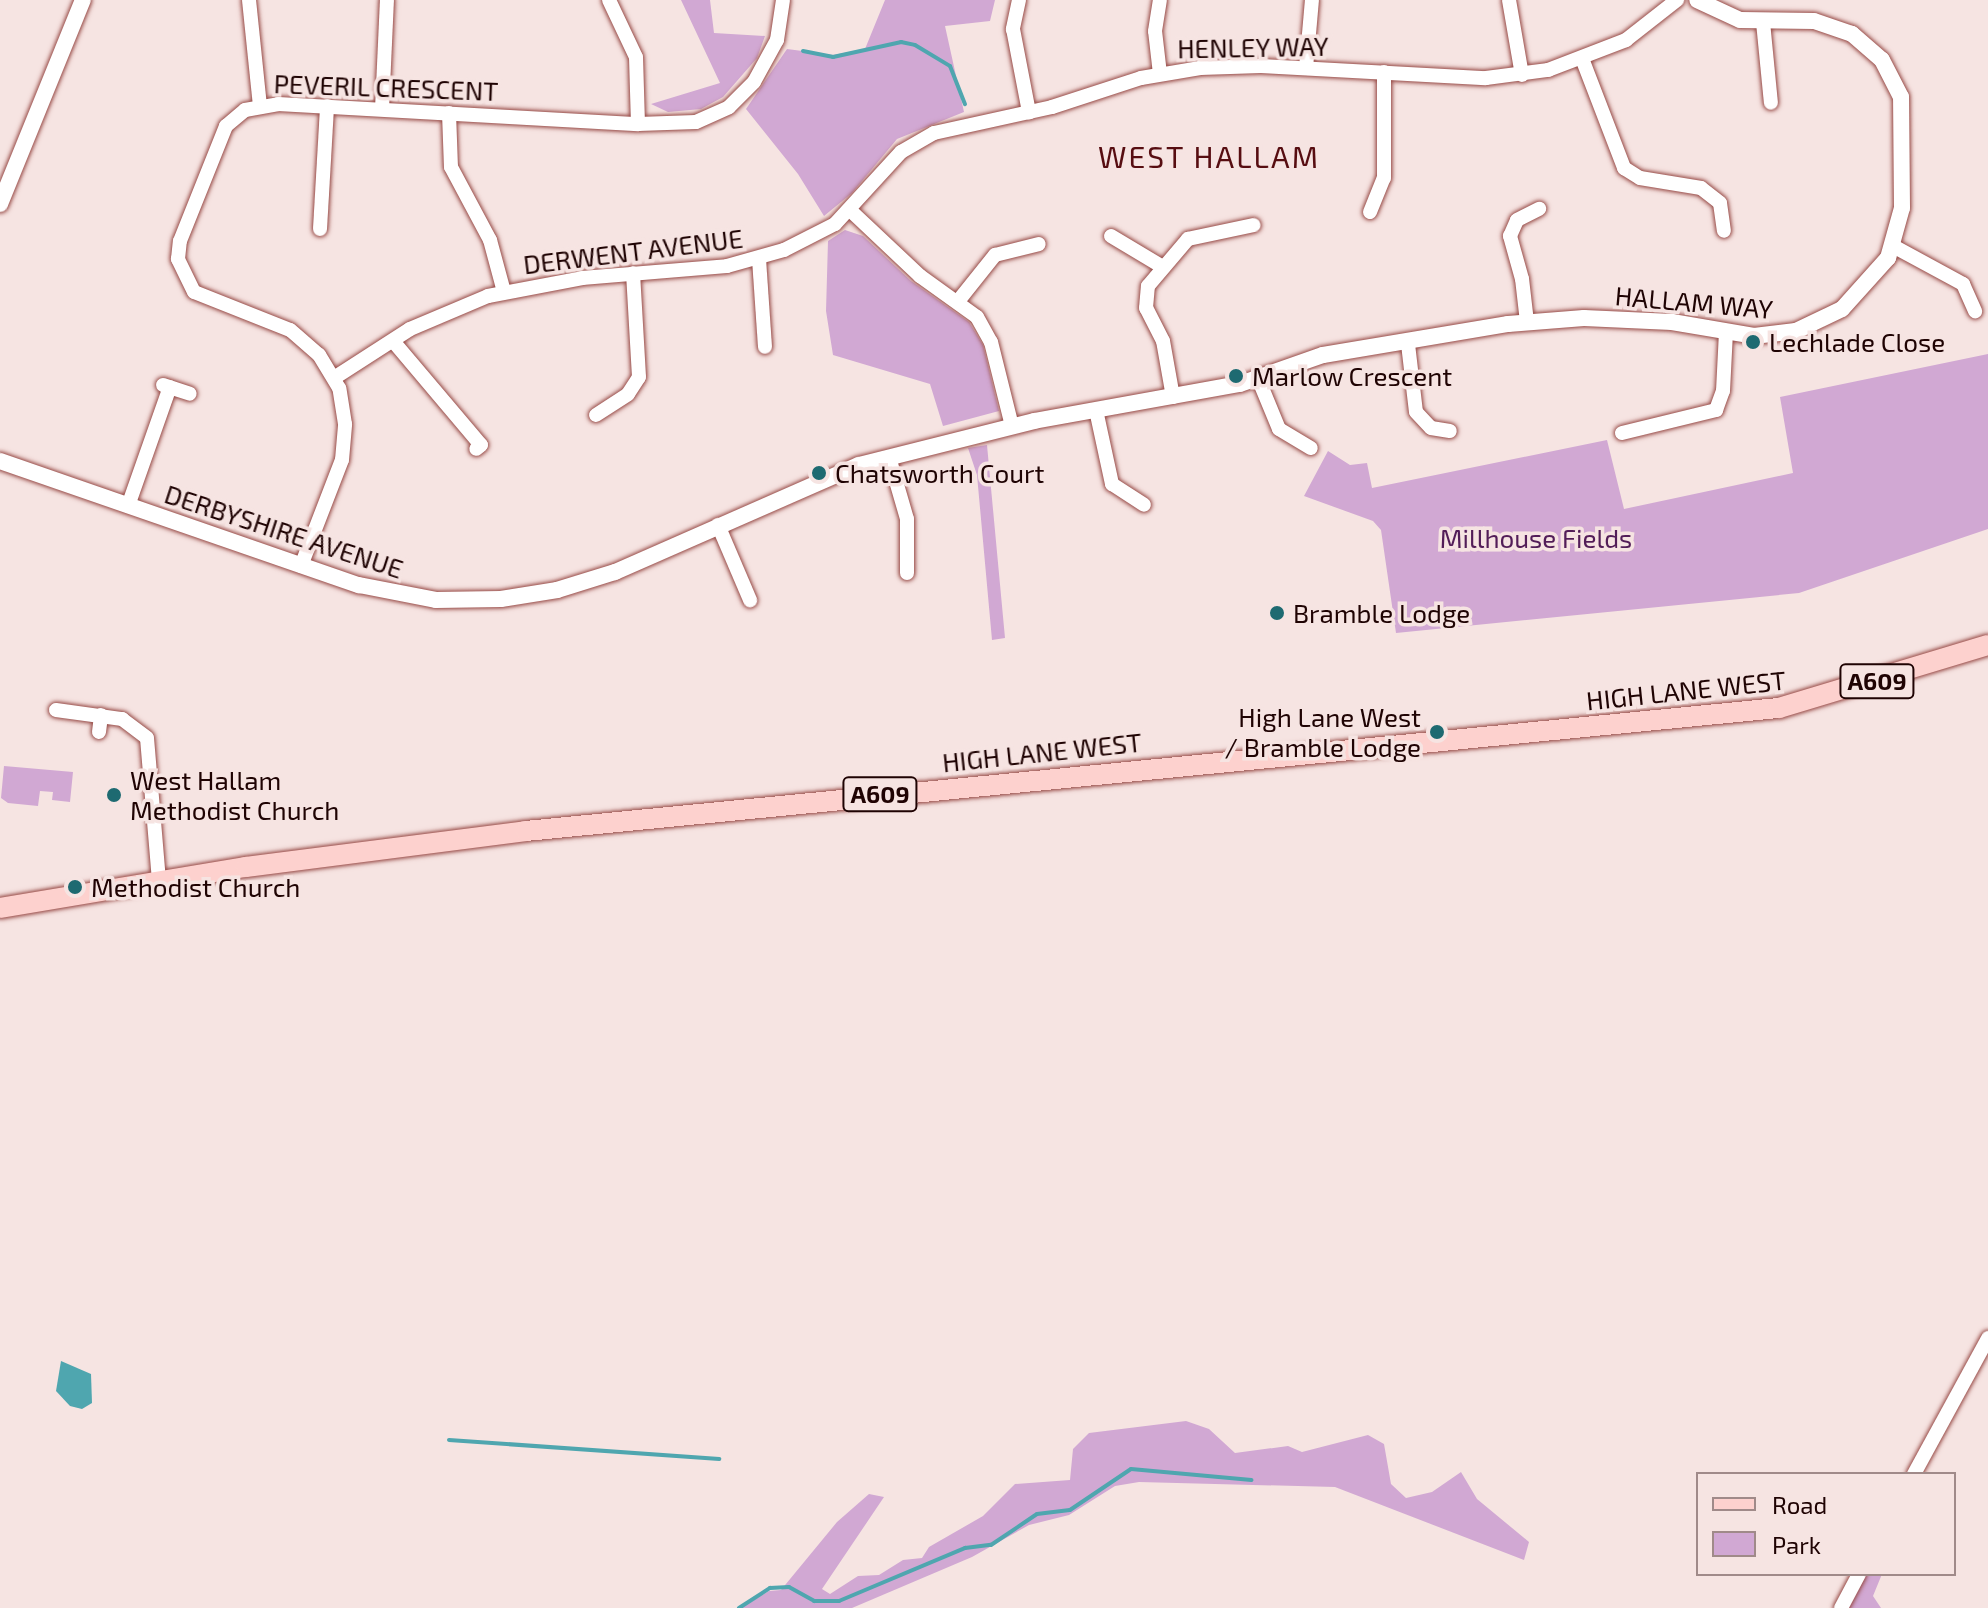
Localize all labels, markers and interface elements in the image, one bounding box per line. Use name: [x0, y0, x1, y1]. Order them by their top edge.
street label: HENLEY WAY: [1177, 30, 1329, 64]
street label: PEVERIL CRESCENT: [273, 67, 499, 107]
district label: WEST HALLAM: [1098, 138, 1320, 174]
street label: DERWENT AVENUE: [521, 222, 745, 280]
street label: HALLAM WAY: [1614, 280, 1774, 324]
place label: Lechlade Close: [1769, 326, 1945, 358]
marker: Lechlade Close: [1744, 333, 1762, 351]
place label: Marlow Crescent: [1252, 360, 1453, 392]
marker: Marlow Crescent: [1227, 367, 1245, 385]
place label: Chatsworth Court: [835, 457, 1044, 489]
marker: Chatsworth Court: [810, 464, 828, 482]
street label: DERBYSHIRE AVENUE: [161, 478, 407, 584]
park label: Millhouse Fields: [1440, 522, 1632, 554]
place label: Bramble Lodge: [1293, 597, 1470, 629]
marker: Bramble Lodge: [1268, 604, 1286, 622]
road number: A609: [1839, 661, 1915, 701]
street label: HIGH LANE WEST: [1585, 664, 1787, 716]
place label: High Lane West / Bramble Lodge: [1225, 701, 1421, 762]
marker: High Lane West / Bramble Lodge: [1428, 723, 1446, 741]
street label: HIGH LANE WEST: [941, 726, 1143, 778]
place label: West Hallam Methodist Church: [130, 764, 339, 826]
road number: A609: [842, 774, 918, 814]
marker: West Hallam Methodist Church: [105, 786, 123, 804]
place label: Methodist Church: [91, 871, 300, 903]
marker: Methodist Church: [66, 878, 84, 896]
legend: [1696, 1472, 1956, 1576]
text: Road: [1772, 1490, 1827, 1519]
text: Park: [1772, 1530, 1821, 1559]

